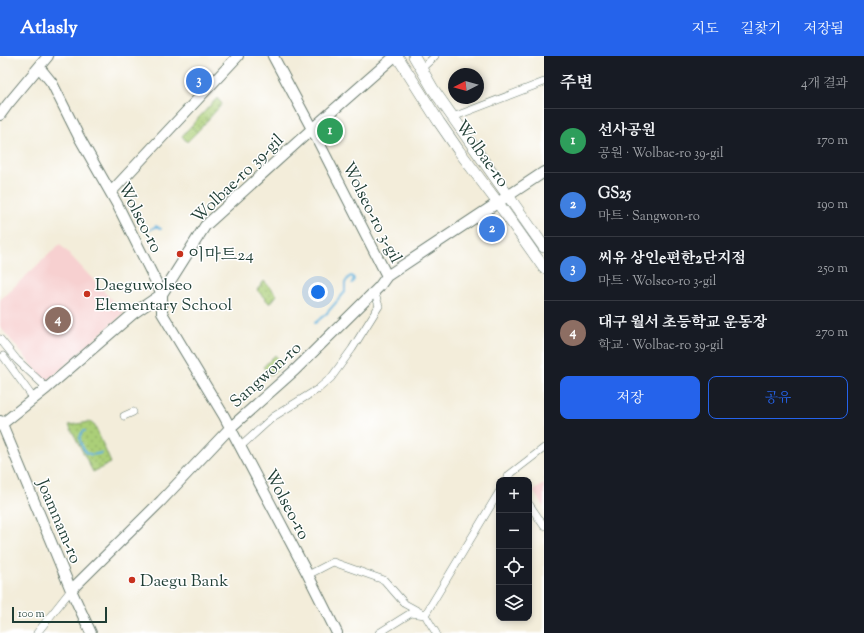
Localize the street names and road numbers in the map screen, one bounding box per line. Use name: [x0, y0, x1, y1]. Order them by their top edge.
street label: Wolbae-ro: [449, 116, 514, 193]
street label: Wolbae-ro 39-gil: [187, 129, 290, 230]
street label: Wolseo-ro 3-gil: [335, 158, 407, 268]
street label: Wolseo-ro: [111, 178, 167, 257]
street label: Sangwon-ro: [225, 337, 307, 414]
street label: Wolseo-ro: [258, 466, 315, 544]
street label: Joamnam-ro: [29, 475, 87, 568]

